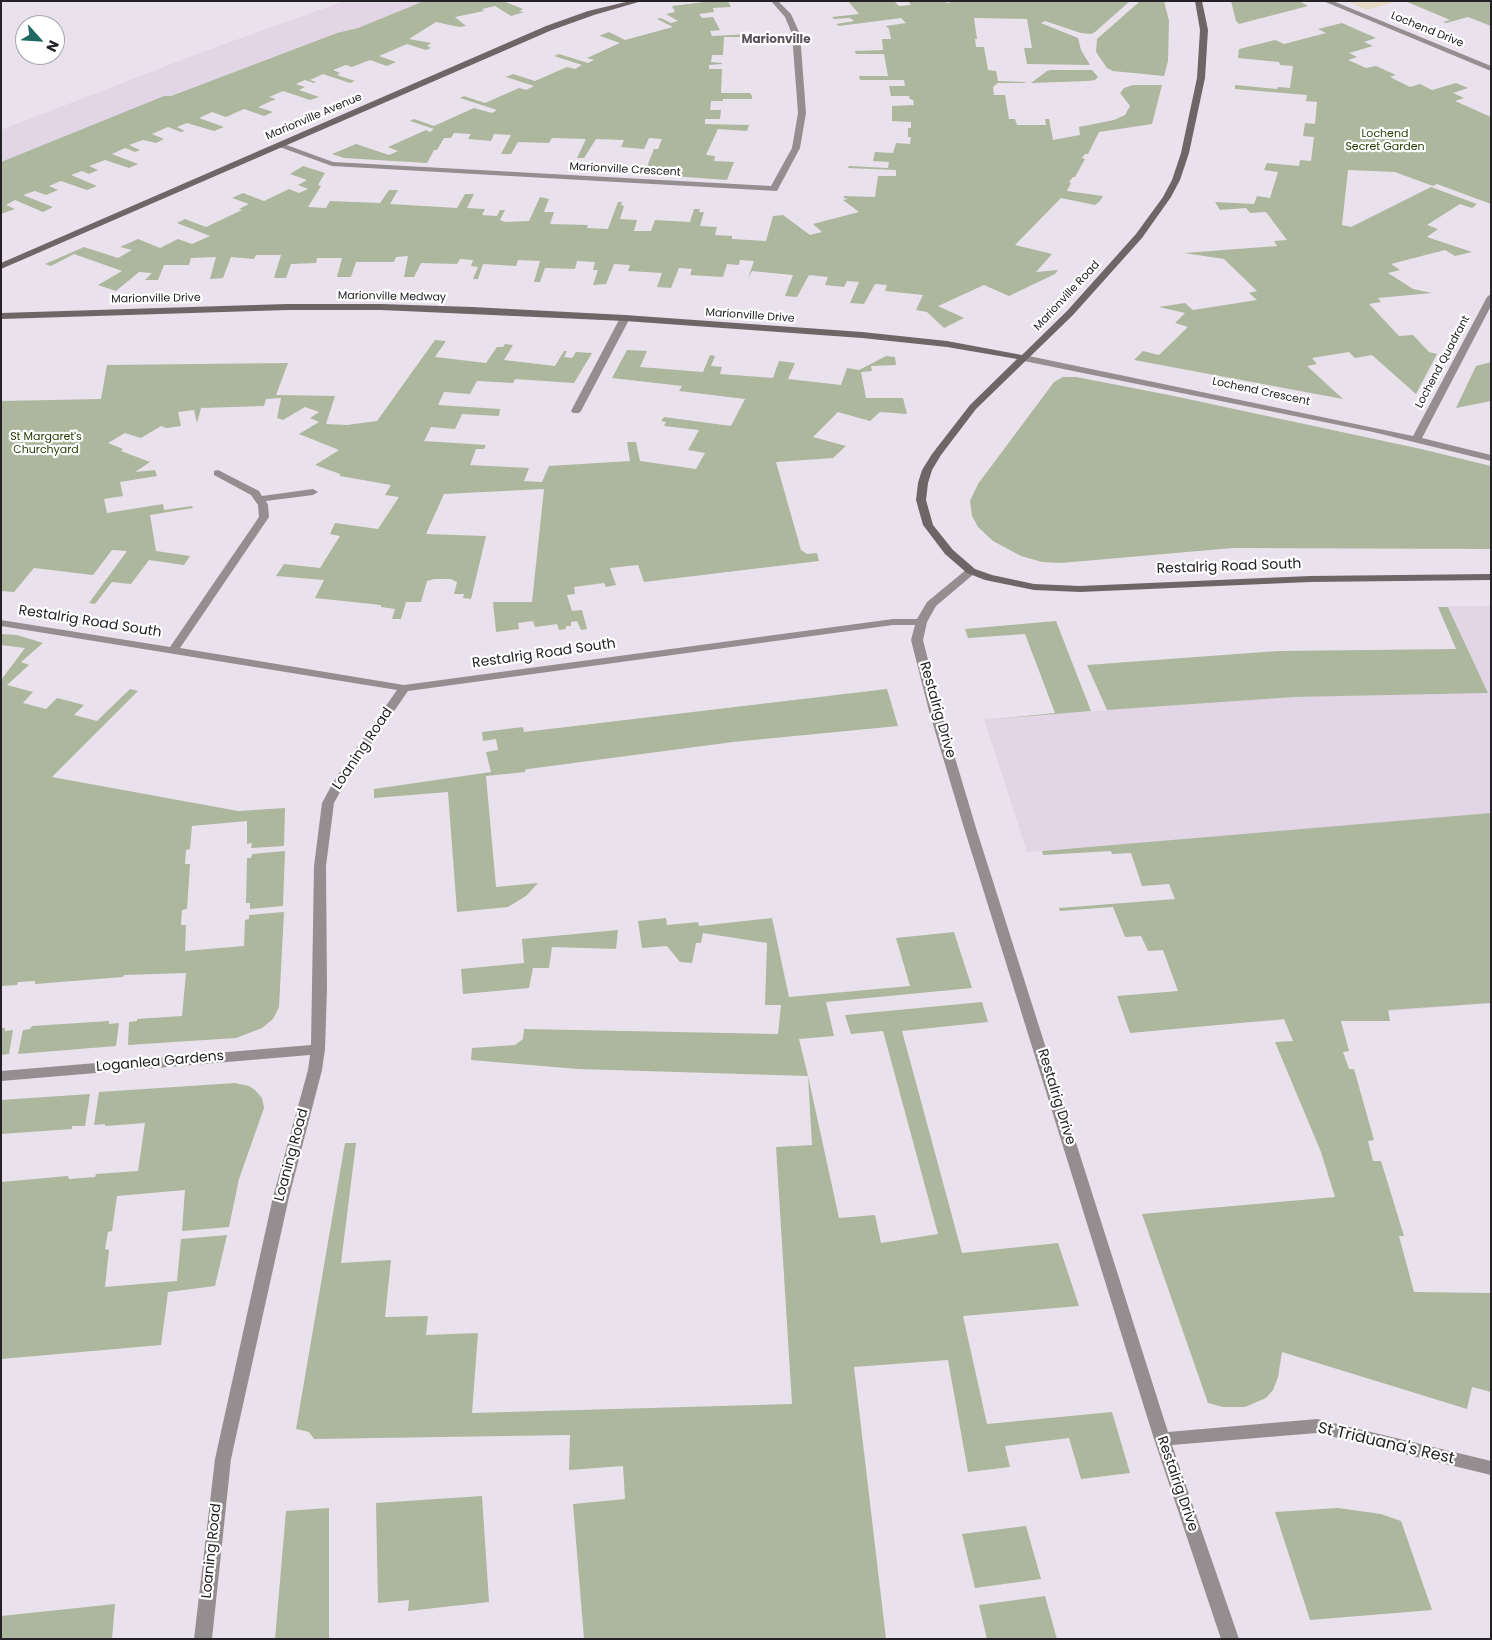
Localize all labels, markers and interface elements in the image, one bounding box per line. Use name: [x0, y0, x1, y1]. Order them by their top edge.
street label: Lochend Drive: [1389, 9, 1465, 51]
north arrow: [15, 15, 65, 65]
district label: Marionville: [741, 33, 811, 47]
text: N: [41, 37, 64, 55]
street label: Marionville Avenue: [264, 91, 364, 143]
park label: Lochend Secret Garden: [1345, 127, 1425, 153]
street label: Marionville Crescent: [569, 160, 681, 180]
street label: Marionville Road: [1031, 258, 1103, 334]
street label: Marionville Medway: [338, 289, 446, 305]
street label: Marionville Drive: [111, 292, 201, 306]
street label: Marionville Drive: [705, 306, 795, 326]
street label: Lochend Quadrant: [1413, 313, 1473, 411]
street label: Lochend Crescent: [1211, 375, 1311, 409]
park label: St Margaret's Churchyard: [10, 430, 82, 456]
street label: Restalrig Road South: [1156, 556, 1302, 578]
street label: Restalrig Road South: [17, 602, 163, 642]
street label: Restalrig Road South: [471, 636, 617, 672]
street label: Restalrig Drive: [915, 660, 959, 760]
street label: Loaning Road: [329, 705, 397, 793]
street label: Restalrig Drive: [1033, 1047, 1079, 1147]
street label: Loganlea Gardens: [95, 1048, 225, 1076]
street label: Loaning Road: [272, 1107, 312, 1203]
street label: St Triduana's Rest: [1316, 1419, 1456, 1469]
street label: Restalrig Drive: [1153, 1434, 1201, 1534]
street label: Loaning Road: [199, 1503, 225, 1599]

